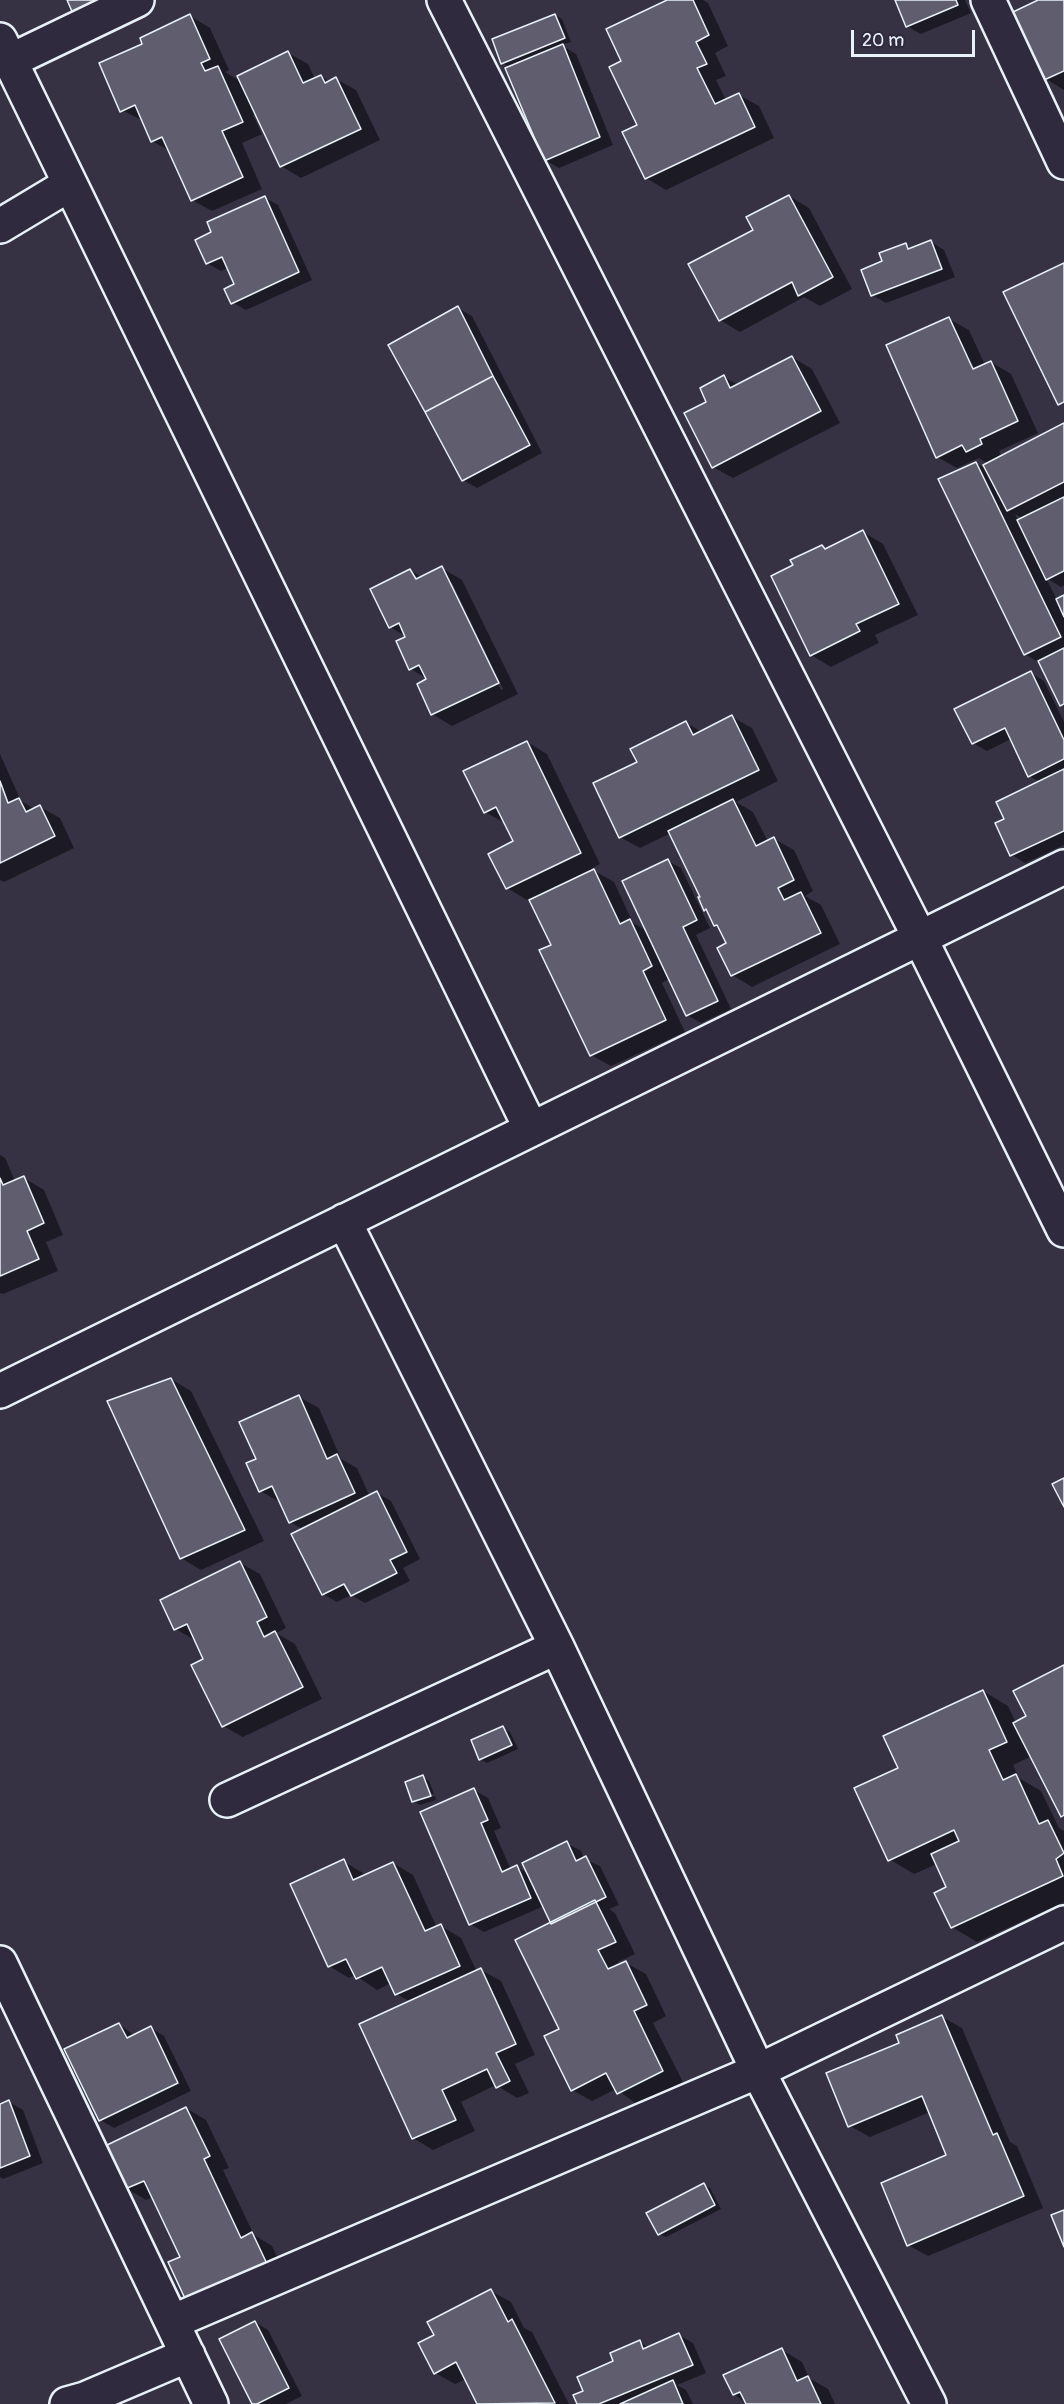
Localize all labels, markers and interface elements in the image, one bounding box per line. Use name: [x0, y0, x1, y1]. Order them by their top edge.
scale bar: [854, 18, 978, 56]
text: 20 m: [862, 29, 904, 52]

